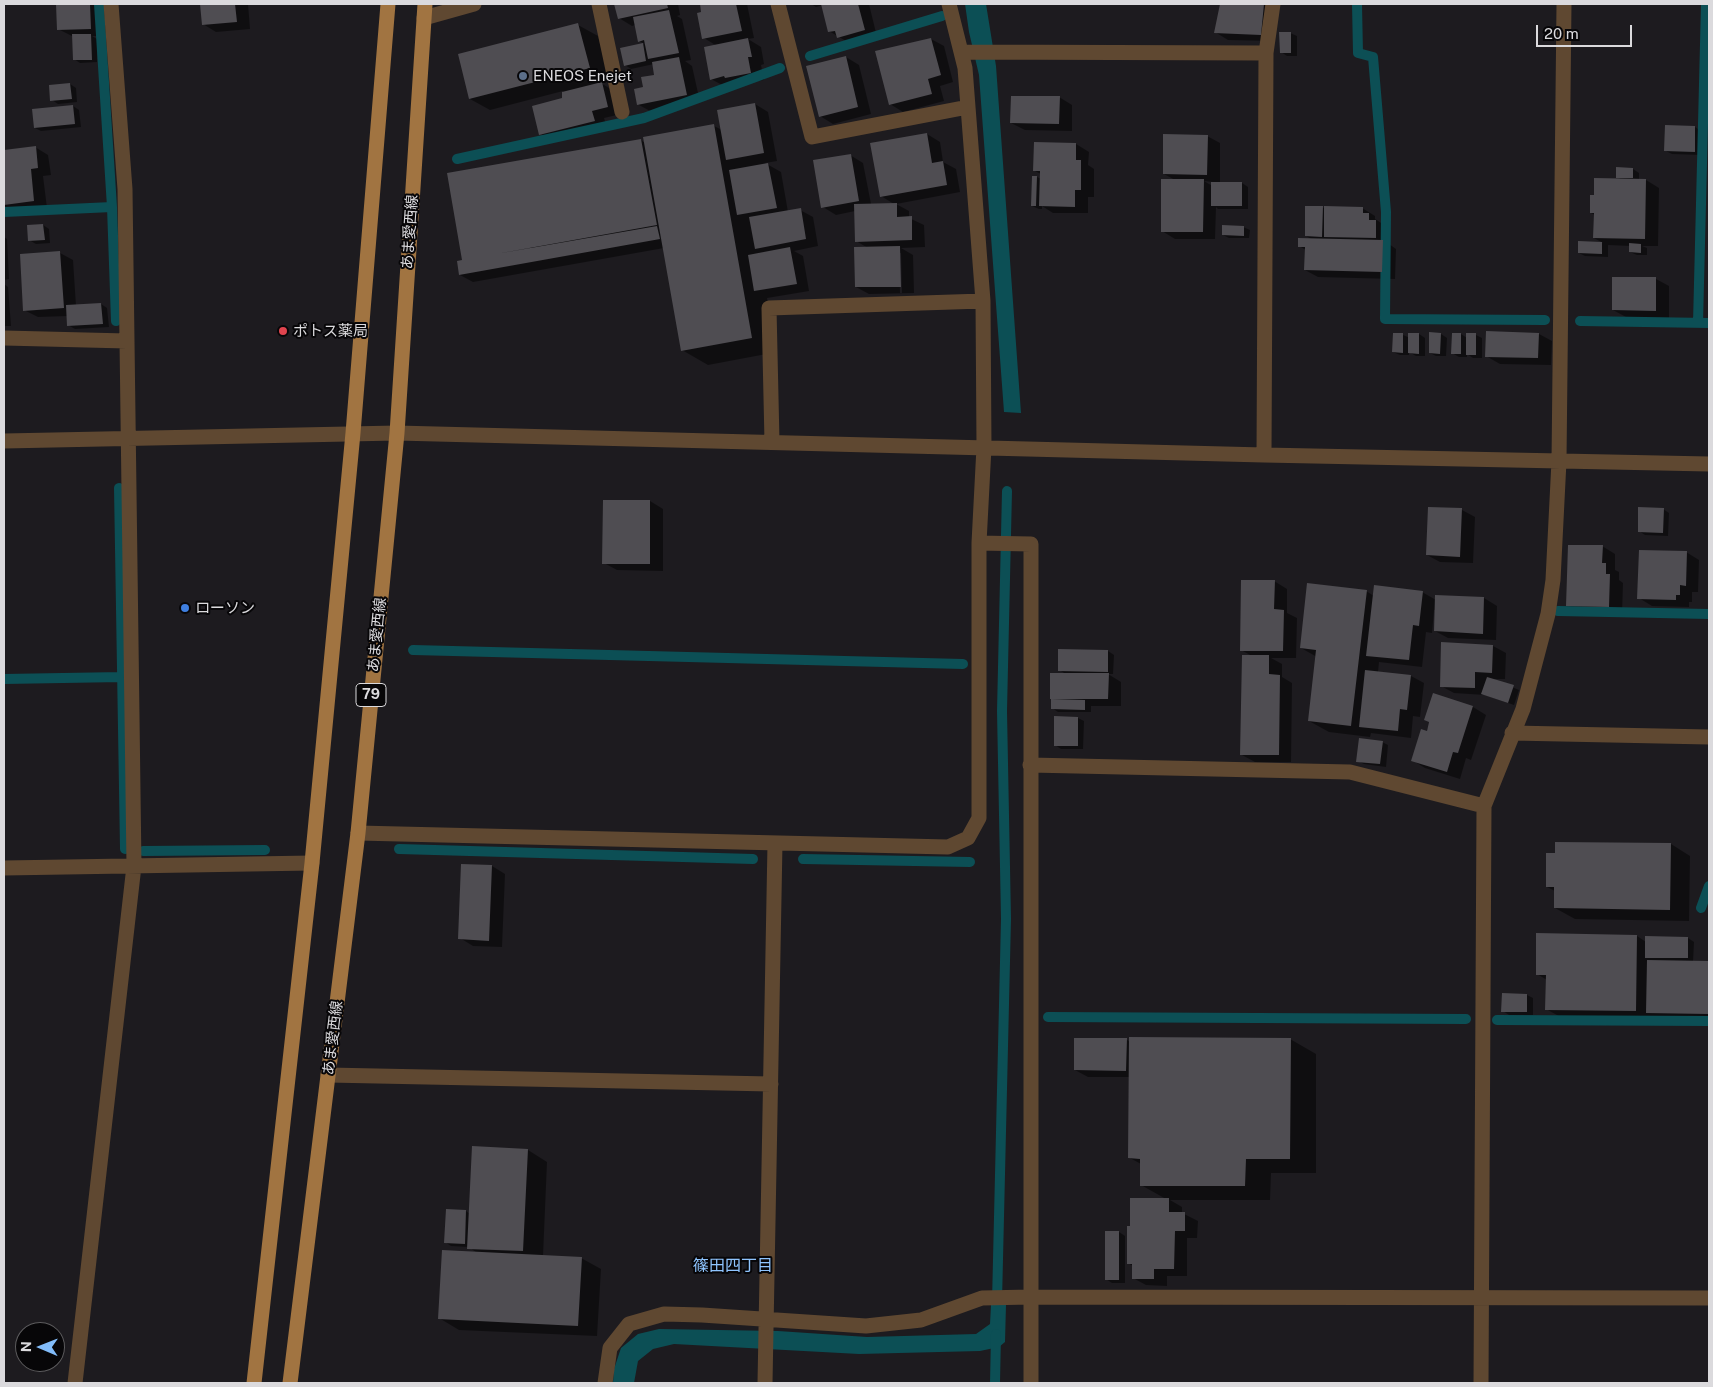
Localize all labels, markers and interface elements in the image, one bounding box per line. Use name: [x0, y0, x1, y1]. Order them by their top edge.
scale bar: [1538, 15, 1634, 47]
text: 20 m: [1544, 25, 1579, 42]
place label: ENEOS Enejet: [533, 67, 632, 85]
marker: ENEOS Enejet: [517, 70, 529, 82]
street label: あま愛西線: [398, 194, 422, 270]
place label: ポトス薬局: [293, 322, 368, 340]
marker: ポトス薬局: [277, 325, 289, 337]
street label: あま愛西線: [364, 597, 390, 673]
place label: ローソン: [195, 599, 255, 617]
marker: ローソン: [179, 602, 191, 614]
road number: 79: [356, 684, 386, 706]
street label: あま愛西線: [319, 1000, 347, 1076]
district label: 篠田四丁目: [693, 1256, 773, 1276]
north arrow: [15, 1322, 65, 1372]
text: N: [18, 1341, 34, 1352]

